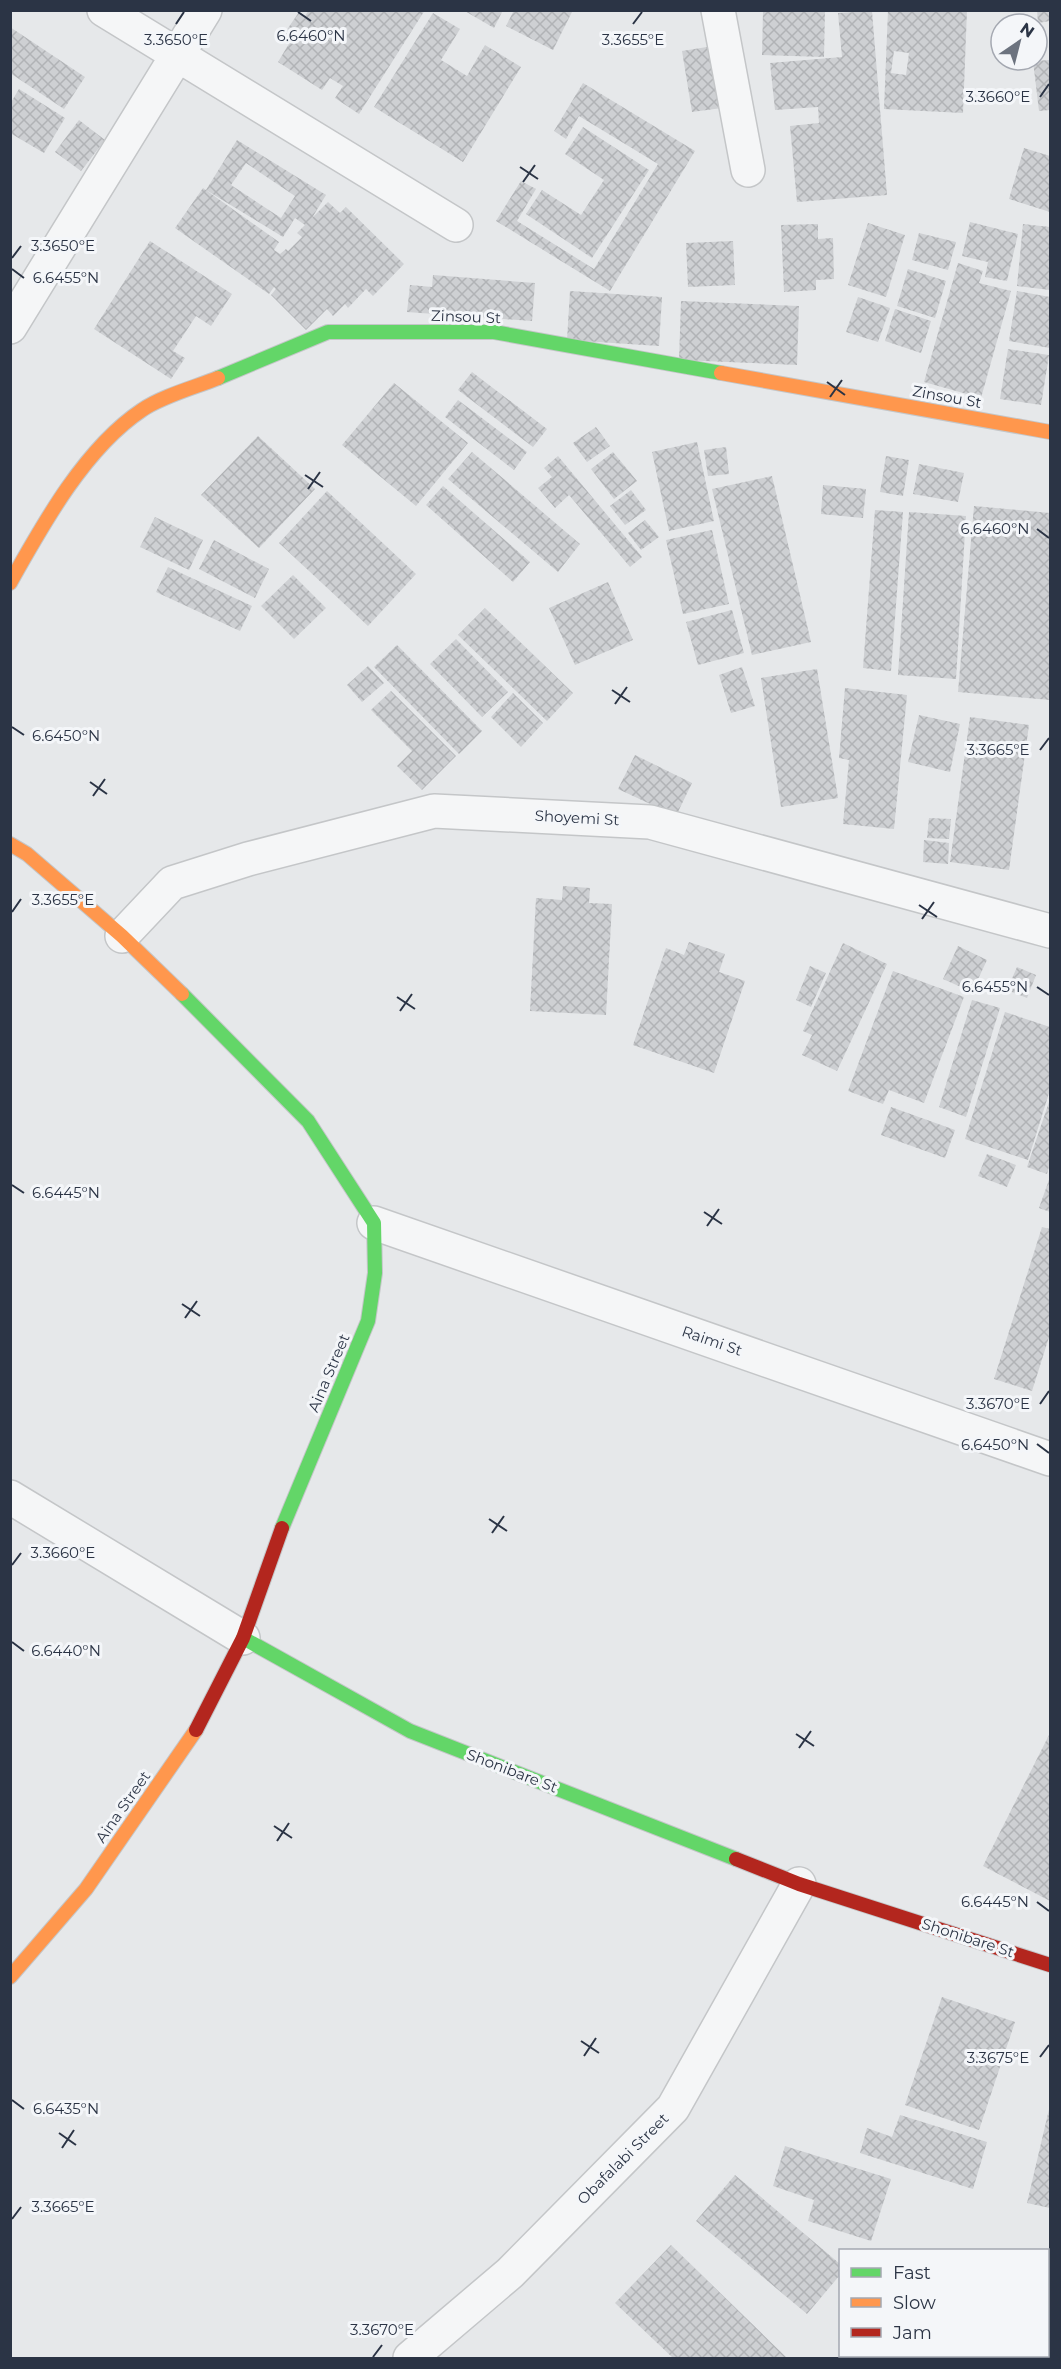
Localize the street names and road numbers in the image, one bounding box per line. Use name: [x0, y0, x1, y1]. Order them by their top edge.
street label: Zinsou St: [431, 306, 501, 327]
street label: Zinsou St: [911, 381, 983, 412]
street label: Shoyemi St: [534, 806, 620, 829]
street label: Raimi St: [679, 1321, 745, 1360]
street label: Aina Street: [304, 1331, 354, 1415]
street label: Shonibare St: [464, 1744, 560, 1797]
street label: Aina Street: [91, 1767, 154, 1846]
street label: Shonibare St: [920, 1914, 1017, 1961]
street label: Obafalabi Street: [573, 2109, 672, 2208]

